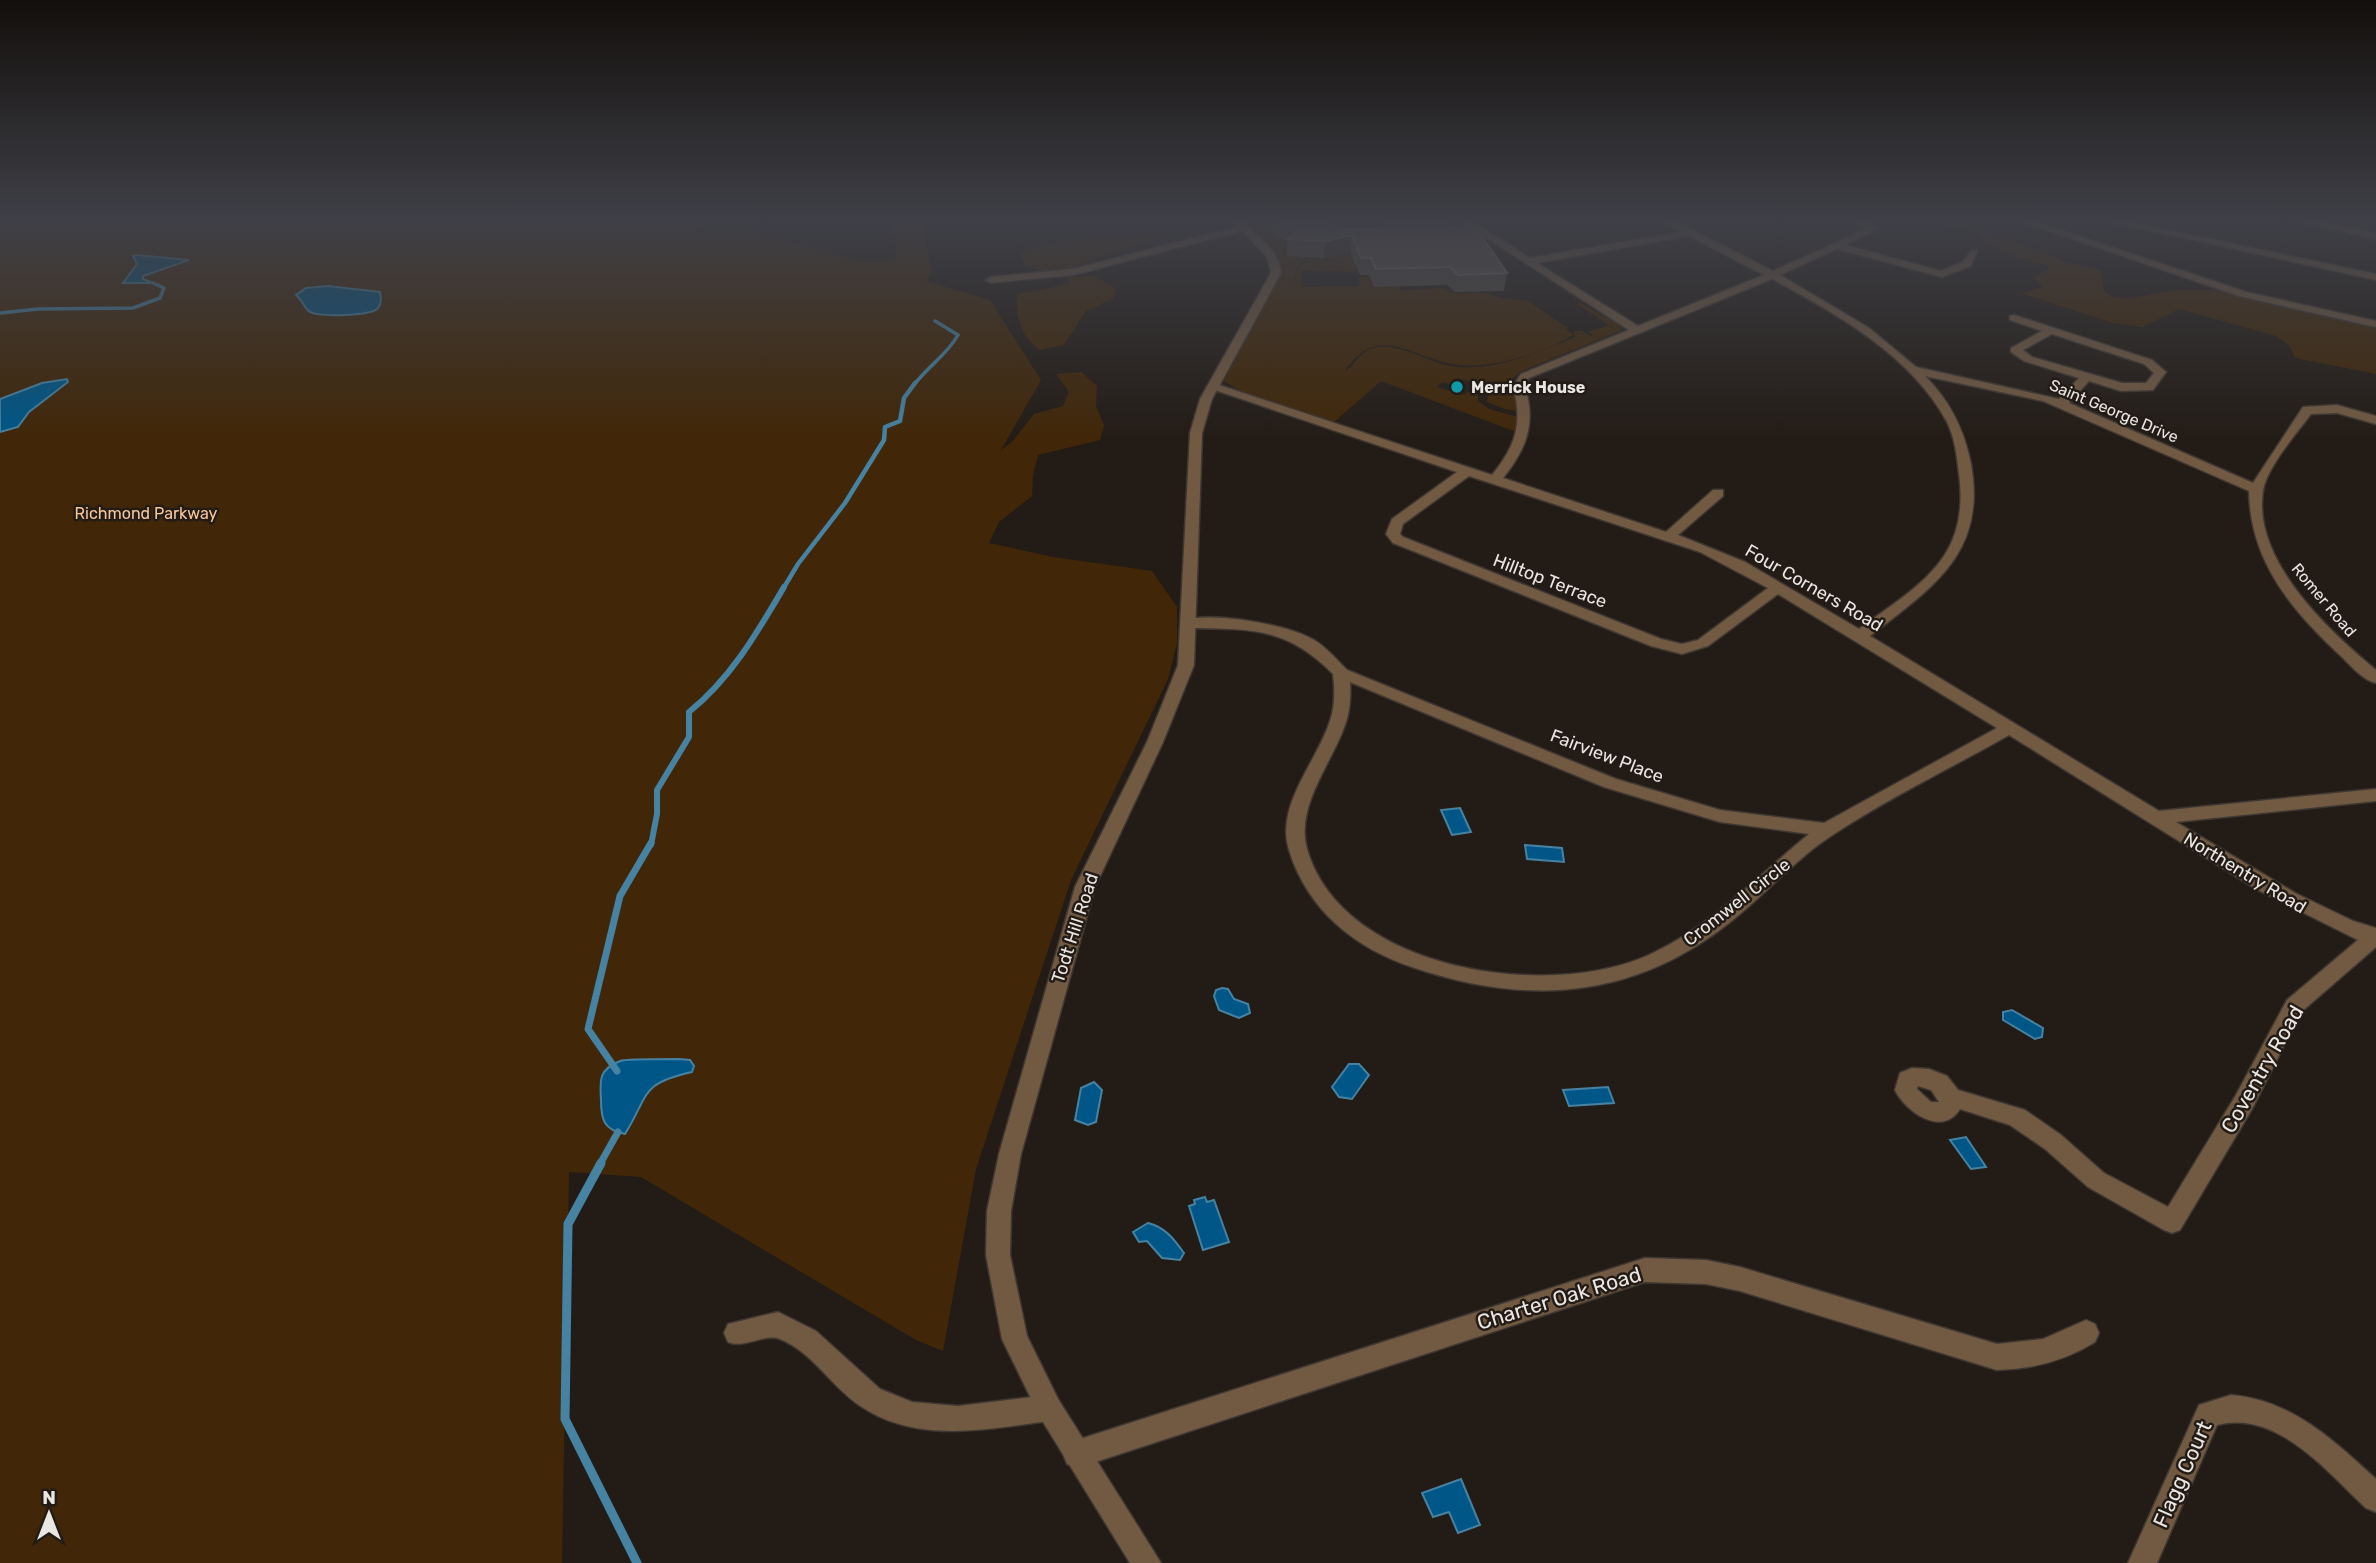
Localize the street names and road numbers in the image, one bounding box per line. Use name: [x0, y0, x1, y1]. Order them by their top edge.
street label: Saint George Drive: [2047, 375, 2181, 447]
street label: Four Corners Road: [1741, 540, 1887, 636]
street label: Hilltop Terrace: [1490, 549, 1610, 613]
street label: Romer Road: [2288, 559, 2360, 641]
street label: Fairview Place: [1547, 724, 1667, 788]
street label: Northentry Road: [2180, 828, 2310, 918]
street label: Cromwell Circle: [1679, 853, 1795, 951]
street label: Todt Hill Road: [1047, 870, 1103, 986]
street label: Coventry Road: [2215, 1001, 2309, 1137]
street label: Charter Oak Road: [1474, 1261, 1644, 1335]
street label: Flagg Court: [2147, 1417, 2217, 1531]

